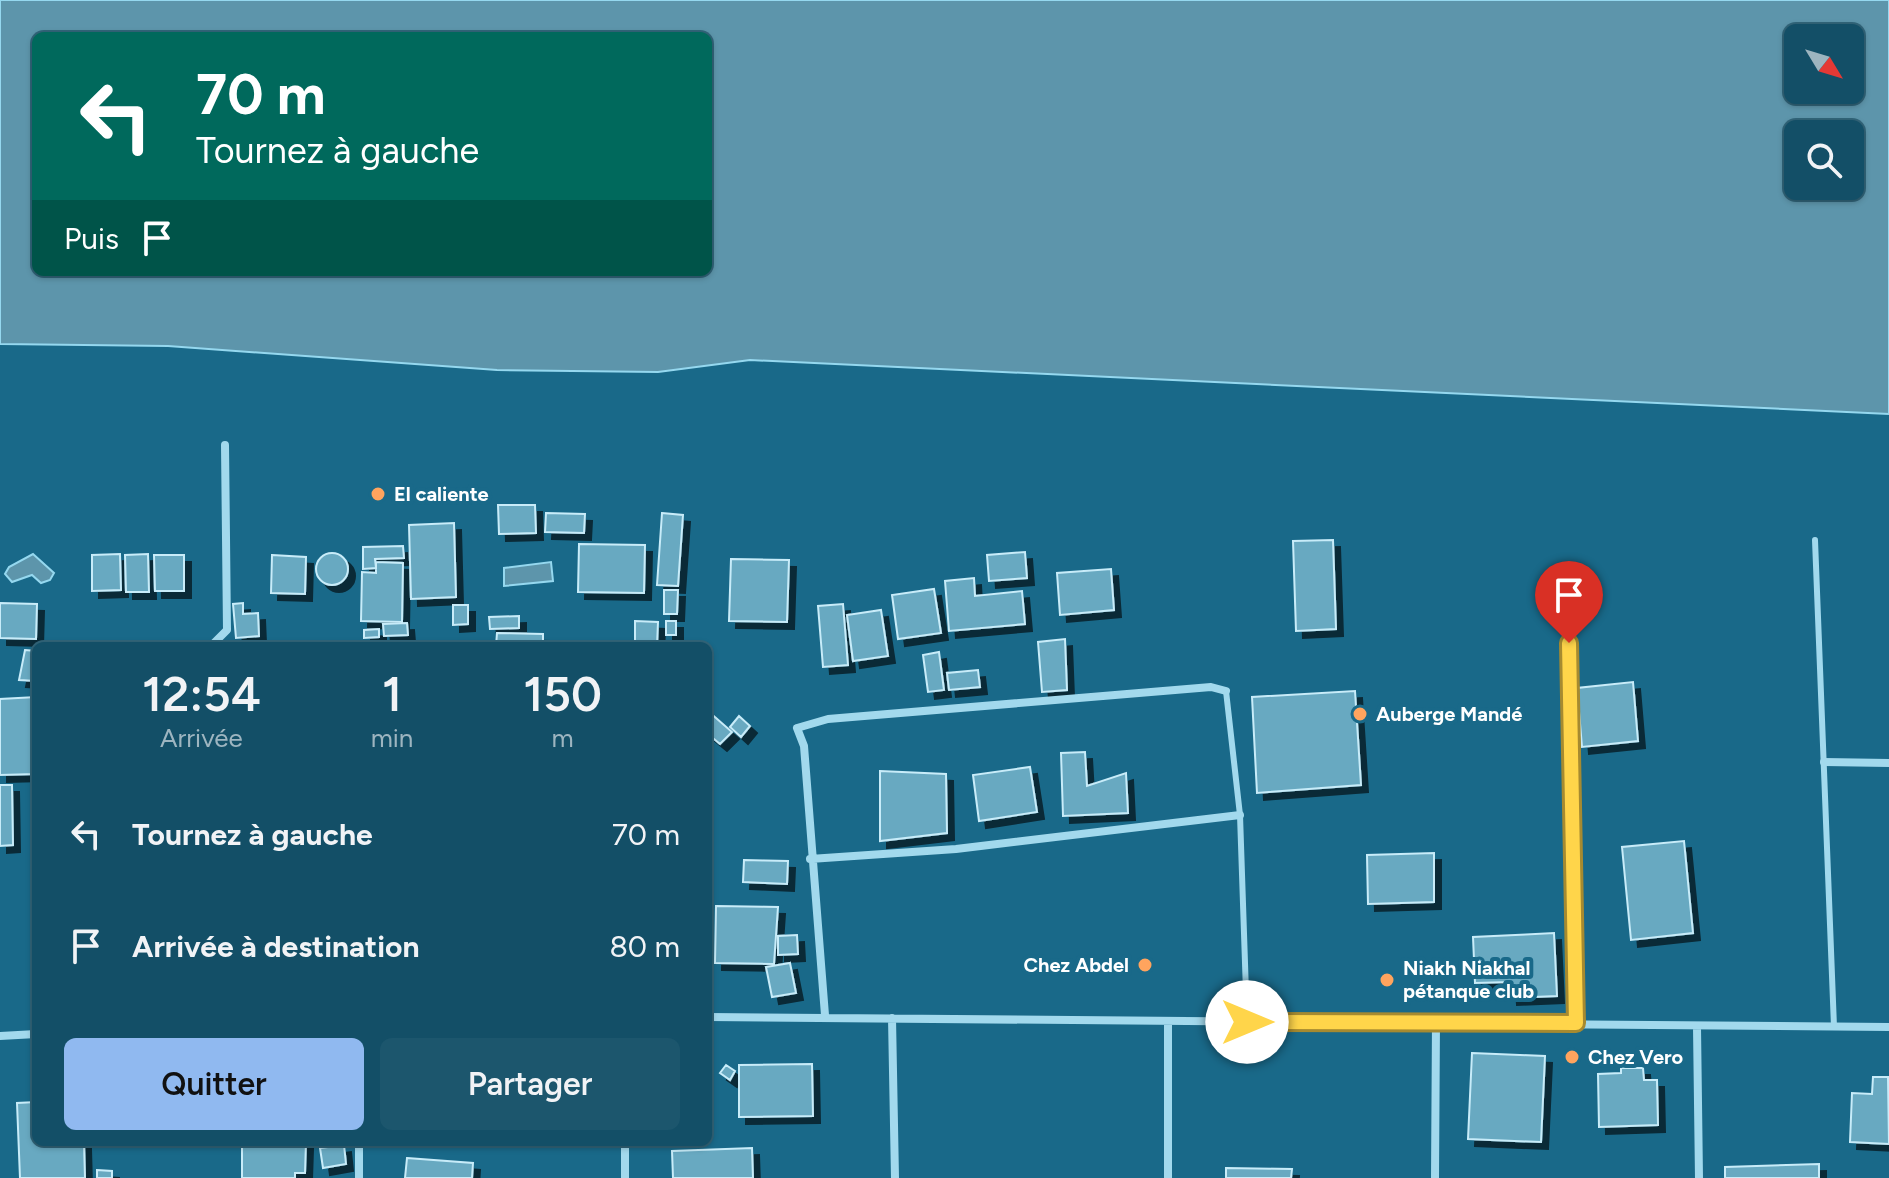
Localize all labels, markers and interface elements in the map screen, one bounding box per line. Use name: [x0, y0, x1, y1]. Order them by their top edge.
north arrow: [1784, 24, 1864, 104]
map controls: [1784, 24, 1864, 200]
text: 70 m: [196, 61, 326, 128]
icon: left: [64, 64, 168, 168]
button: search: [1784, 120, 1864, 200]
text: Tournez à gauche: [196, 129, 479, 172]
icon: arrive: [135, 216, 179, 260]
text: Puis: [64, 220, 119, 257]
place label: El caliente: [394, 482, 489, 506]
marker: El caliente: [369, 485, 387, 503]
pin: [1535, 561, 1603, 643]
icon: arrive: [1547, 573, 1591, 617]
text: 12:54: [142, 665, 261, 723]
text: 1: [382, 665, 402, 723]
text: 150: [523, 665, 602, 723]
place label: Auberge Mandé: [1376, 702, 1522, 726]
marker: Auberge Mandé: [1351, 705, 1369, 723]
text: Arrivée: [160, 722, 243, 754]
text: min: [371, 722, 413, 754]
text: m: [552, 722, 574, 754]
icon: left: [64, 812, 108, 856]
text: Tournez à gauche: [132, 816, 373, 853]
text: 70 m: [612, 816, 680, 853]
icon: arrive: [64, 924, 108, 968]
text: Arrivée à destination: [132, 928, 419, 965]
text: 80 m: [609, 928, 680, 965]
place label: Chez Abdel: [1024, 953, 1129, 977]
marker: Chez Abdel: [1136, 956, 1154, 974]
place label: Niakh Niakhal pétanque club: [1403, 956, 1534, 1003]
marker: Niakh Niakhal pétanque club: [1378, 971, 1396, 989]
position arrow: [1205, 980, 1289, 1064]
button: Quitter: [64, 1038, 364, 1130]
button: Partager: [380, 1038, 680, 1130]
place label: Chez Vero: [1588, 1045, 1684, 1069]
marker: Chez Vero: [1563, 1048, 1581, 1066]

